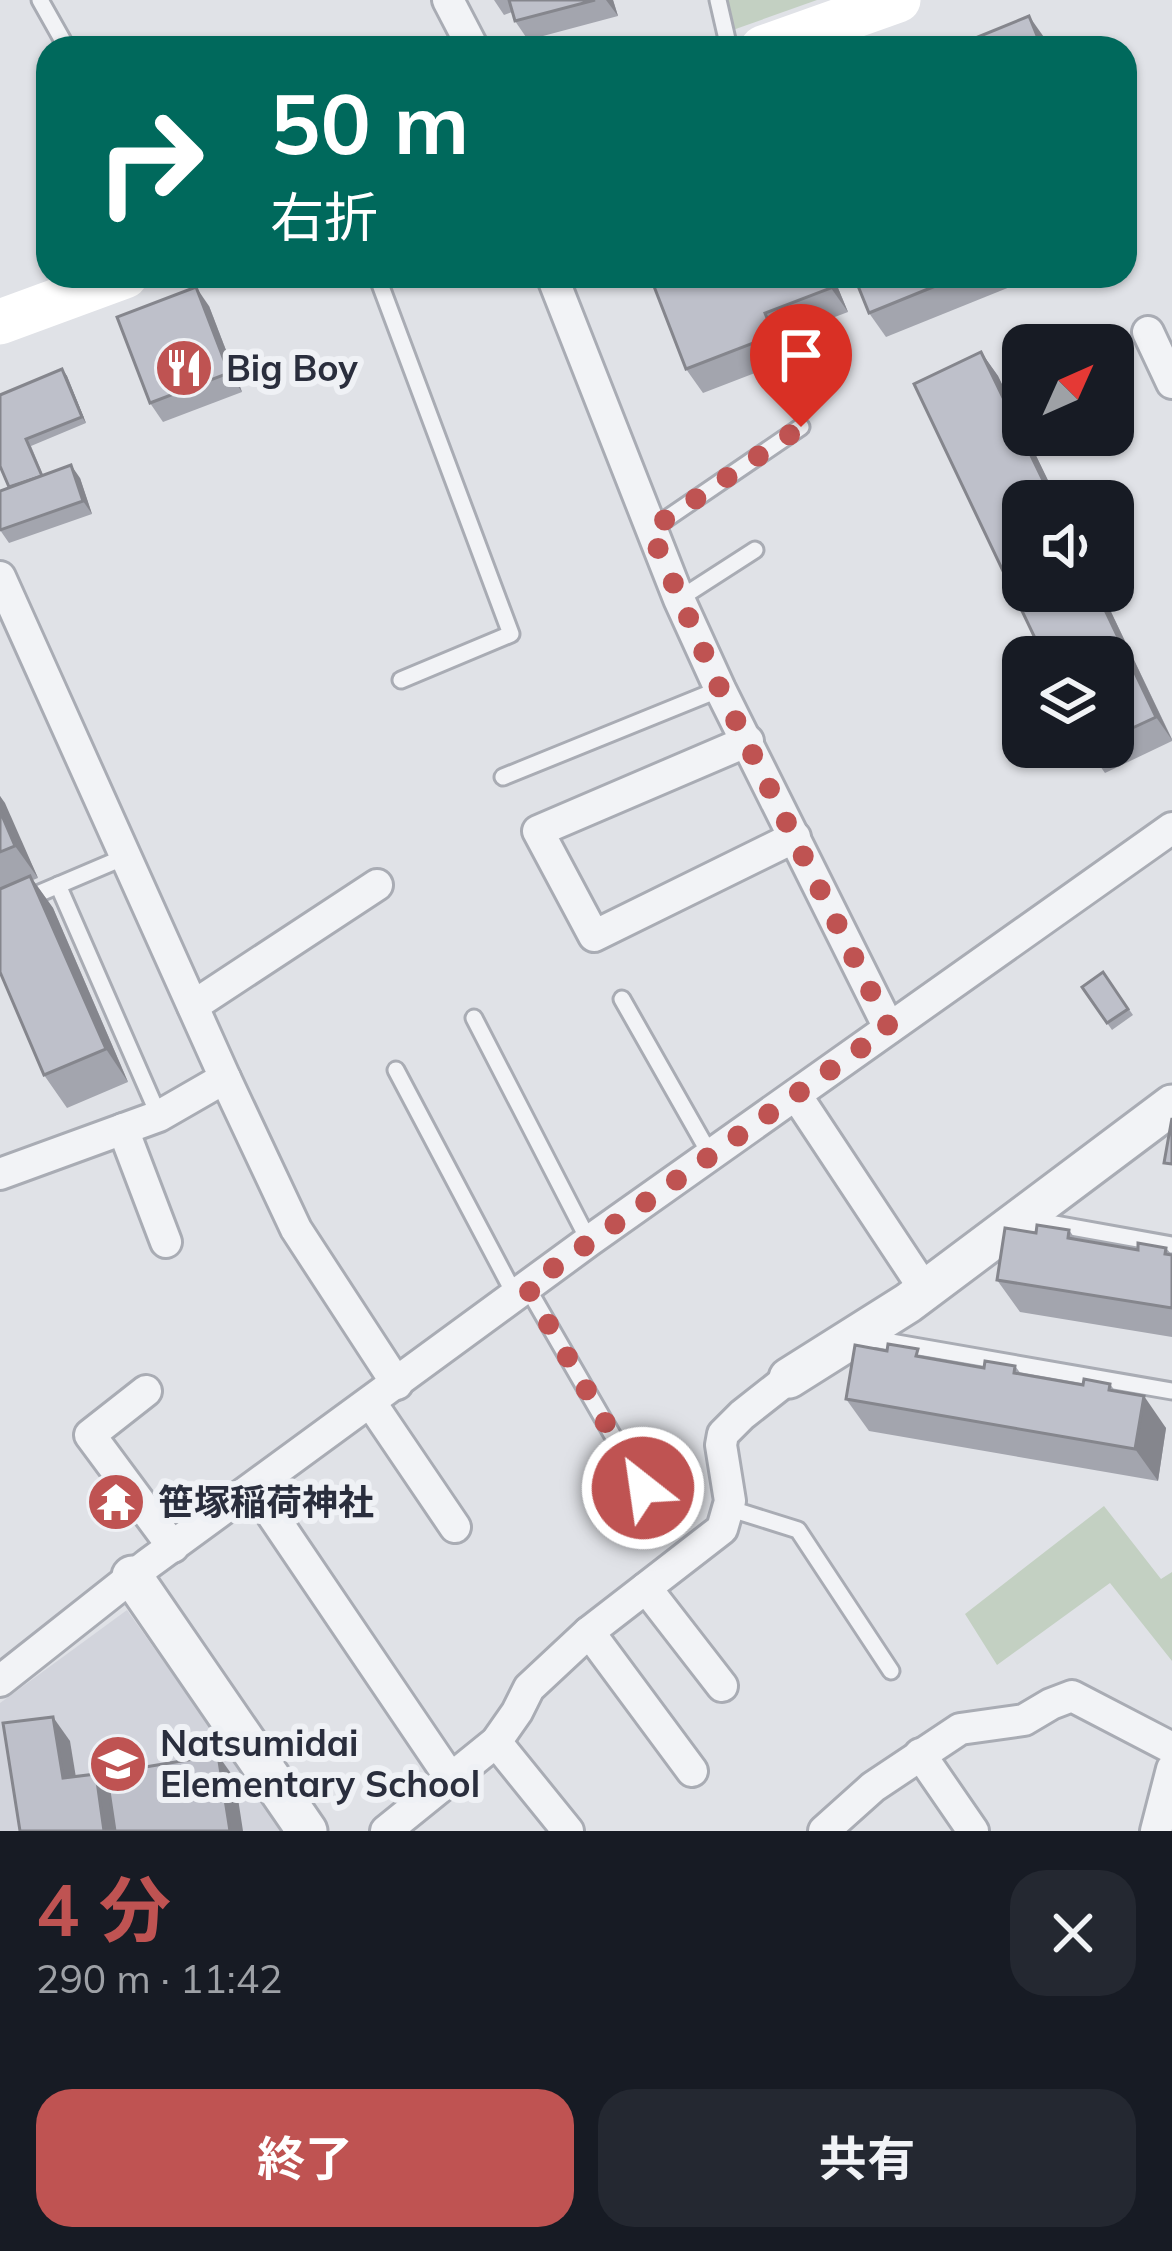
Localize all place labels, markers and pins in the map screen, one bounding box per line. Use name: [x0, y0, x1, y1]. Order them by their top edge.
pin: [750, 304, 852, 427]
restaurant icon: Big Boy: [153, 337, 215, 399]
place label: Big Boy: [226, 345, 358, 390]
temple icon: 笹塚稲荷神社: [85, 1471, 147, 1533]
place label: 笹塚稲荷神社: [158, 1479, 374, 1524]
place label: Natsumidai Elementary School: [160, 1720, 480, 1806]
school or university icon: Natsumidai Elementary School: [87, 1733, 149, 1795]

